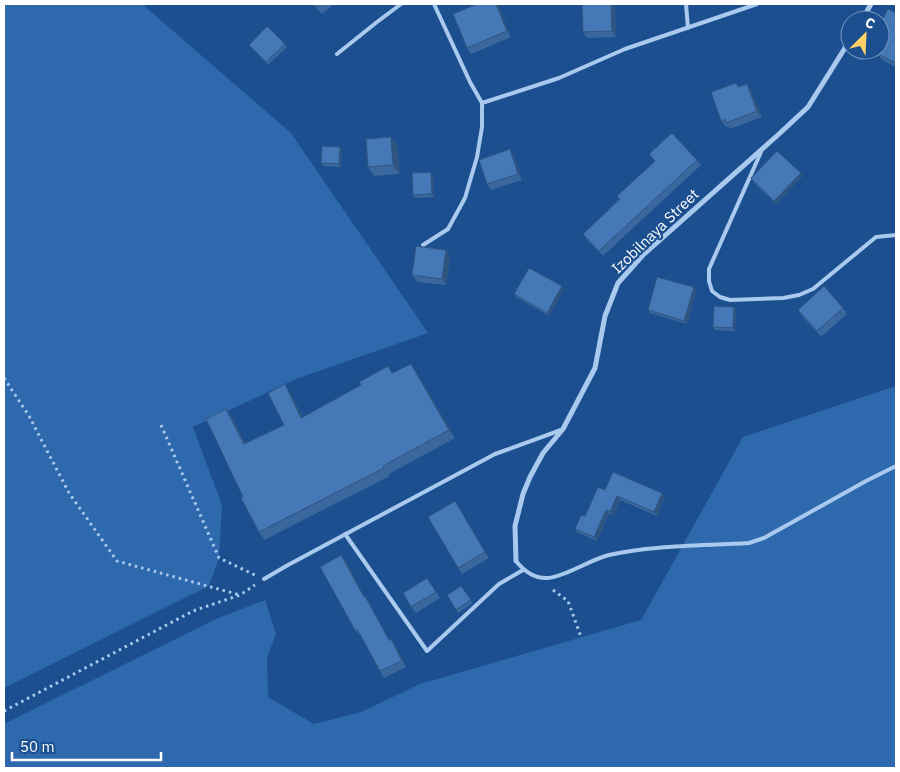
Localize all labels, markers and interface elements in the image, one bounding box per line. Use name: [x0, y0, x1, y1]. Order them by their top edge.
north arrow: [840, 10, 890, 60]
text: С: [862, 13, 878, 33]
street label: Izobilnaya Street: [607, 185, 703, 277]
scale bar: [12, 730, 161, 762]
text: 50 m: [20, 737, 55, 756]

